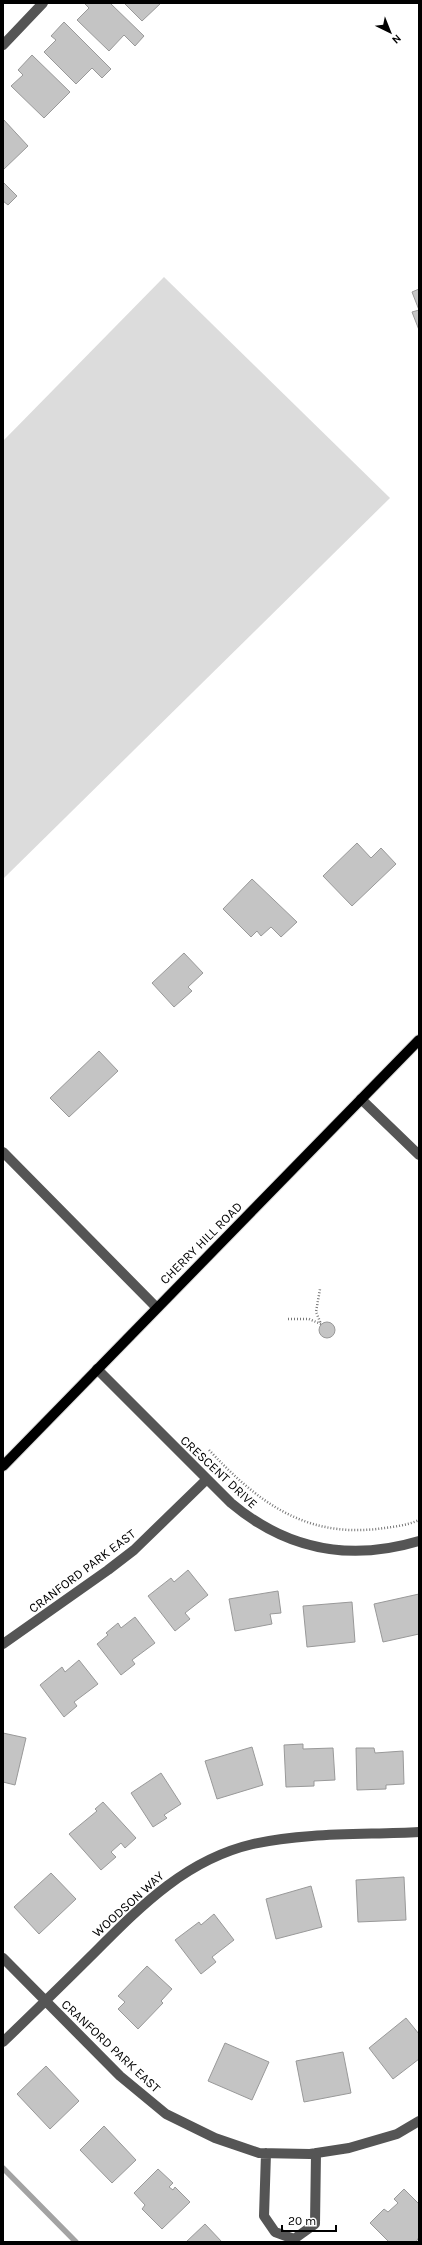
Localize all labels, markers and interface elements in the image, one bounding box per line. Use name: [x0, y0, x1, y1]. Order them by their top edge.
north arrow: [370, 12, 410, 52]
text: N: [389, 32, 404, 46]
street label: CHERRY HILL ROAD: [157, 1199, 245, 1287]
street label: CRESCENT DRIVE: [177, 1433, 261, 1511]
street label: CRANFORD PARK EAST: [26, 1526, 139, 1616]
street label: WOODSON WAY: [89, 1868, 167, 1940]
street label: CRANFORD PARK EAST: [59, 1996, 164, 2096]
scale bar: [282, 2207, 336, 2233]
text: 20 m: [288, 2214, 316, 2228]

